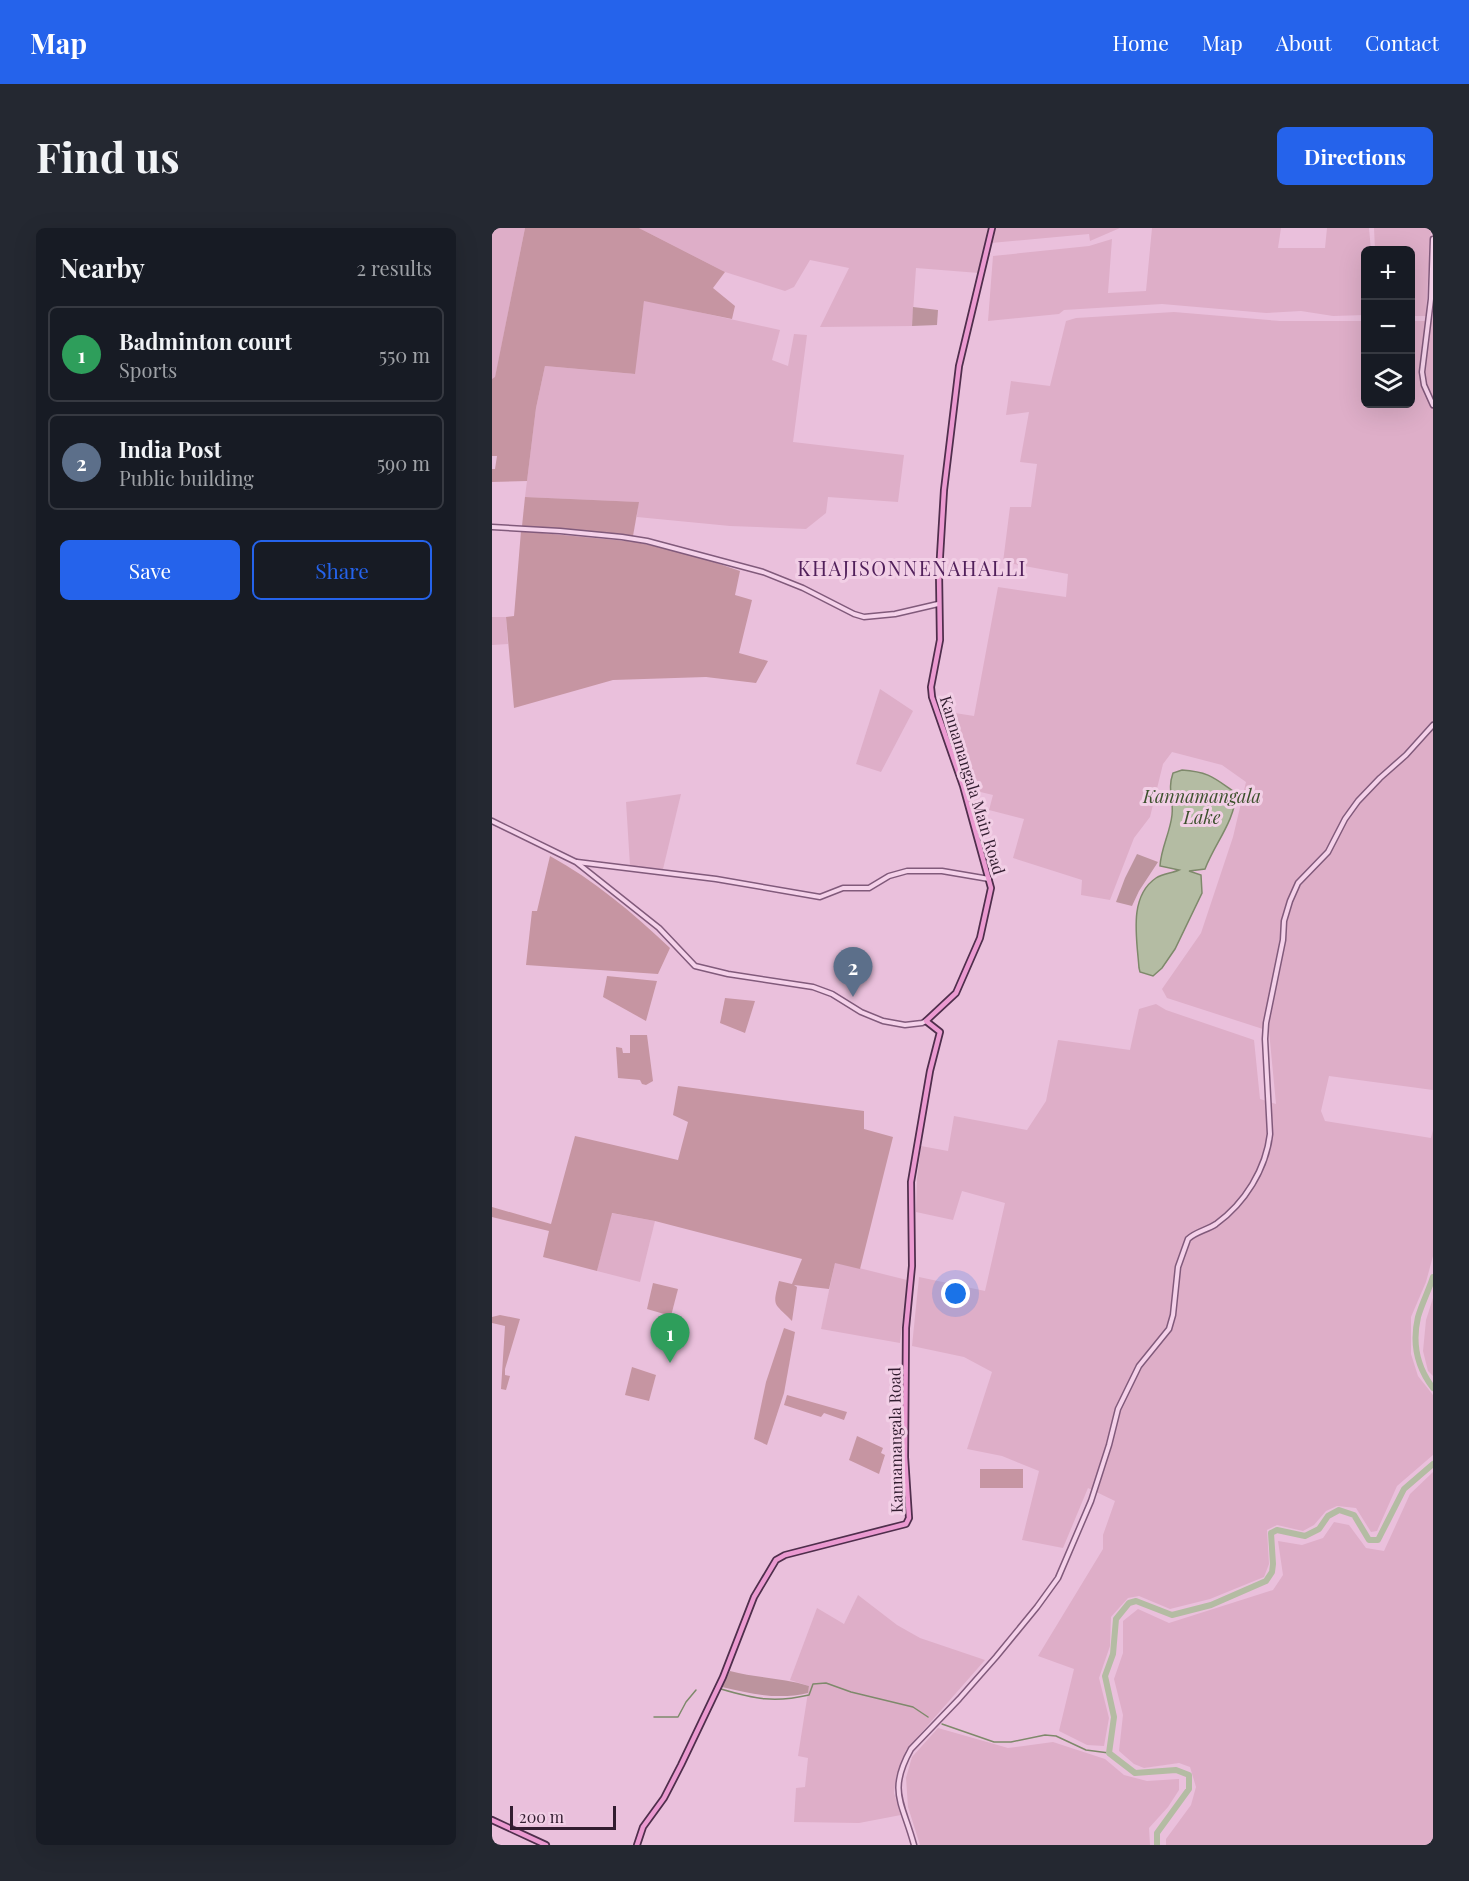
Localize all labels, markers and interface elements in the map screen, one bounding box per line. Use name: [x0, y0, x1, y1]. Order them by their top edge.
text: Map: [30, 24, 87, 61]
text: Home: [1113, 28, 1169, 56]
text: Map: [1202, 28, 1243, 56]
text: About: [1276, 28, 1332, 56]
text: Contact: [1365, 28, 1439, 56]
button: Directions: [1277, 127, 1433, 185]
text: Find us: [36, 128, 180, 184]
map controls: [1361, 246, 1415, 408]
button: +: [1361, 246, 1415, 300]
text: Nearby: [60, 250, 145, 285]
text: 2 results: [357, 254, 432, 281]
button: −: [1361, 300, 1415, 354]
text: Badminton court: [119, 326, 292, 356]
text: 1: [78, 341, 85, 368]
text: 550 m: [379, 341, 430, 368]
button: layers: [1361, 354, 1415, 408]
text: Sports: [119, 356, 177, 383]
text: India Post: [119, 434, 221, 464]
text: 2: [76, 449, 87, 476]
text: 590 m: [377, 449, 430, 476]
text: Public building: [119, 464, 254, 491]
button: Save: [60, 540, 240, 600]
button: Share: [252, 540, 432, 600]
district label: KHAJISONNENAHALLI: [797, 554, 1027, 581]
street label: Kannamangala Main Road: [936, 693, 1010, 877]
water label: Kannamangala Lake: [1142, 784, 1261, 829]
pin: 2: [834, 948, 872, 997]
your location: [941, 1279, 970, 1308]
pin: 1: [650, 1314, 690, 1363]
street label: Kannamangala Road: [883, 1367, 907, 1513]
scale bar: [510, 1803, 616, 1830]
text: 200 m: [519, 1806, 564, 1827]

